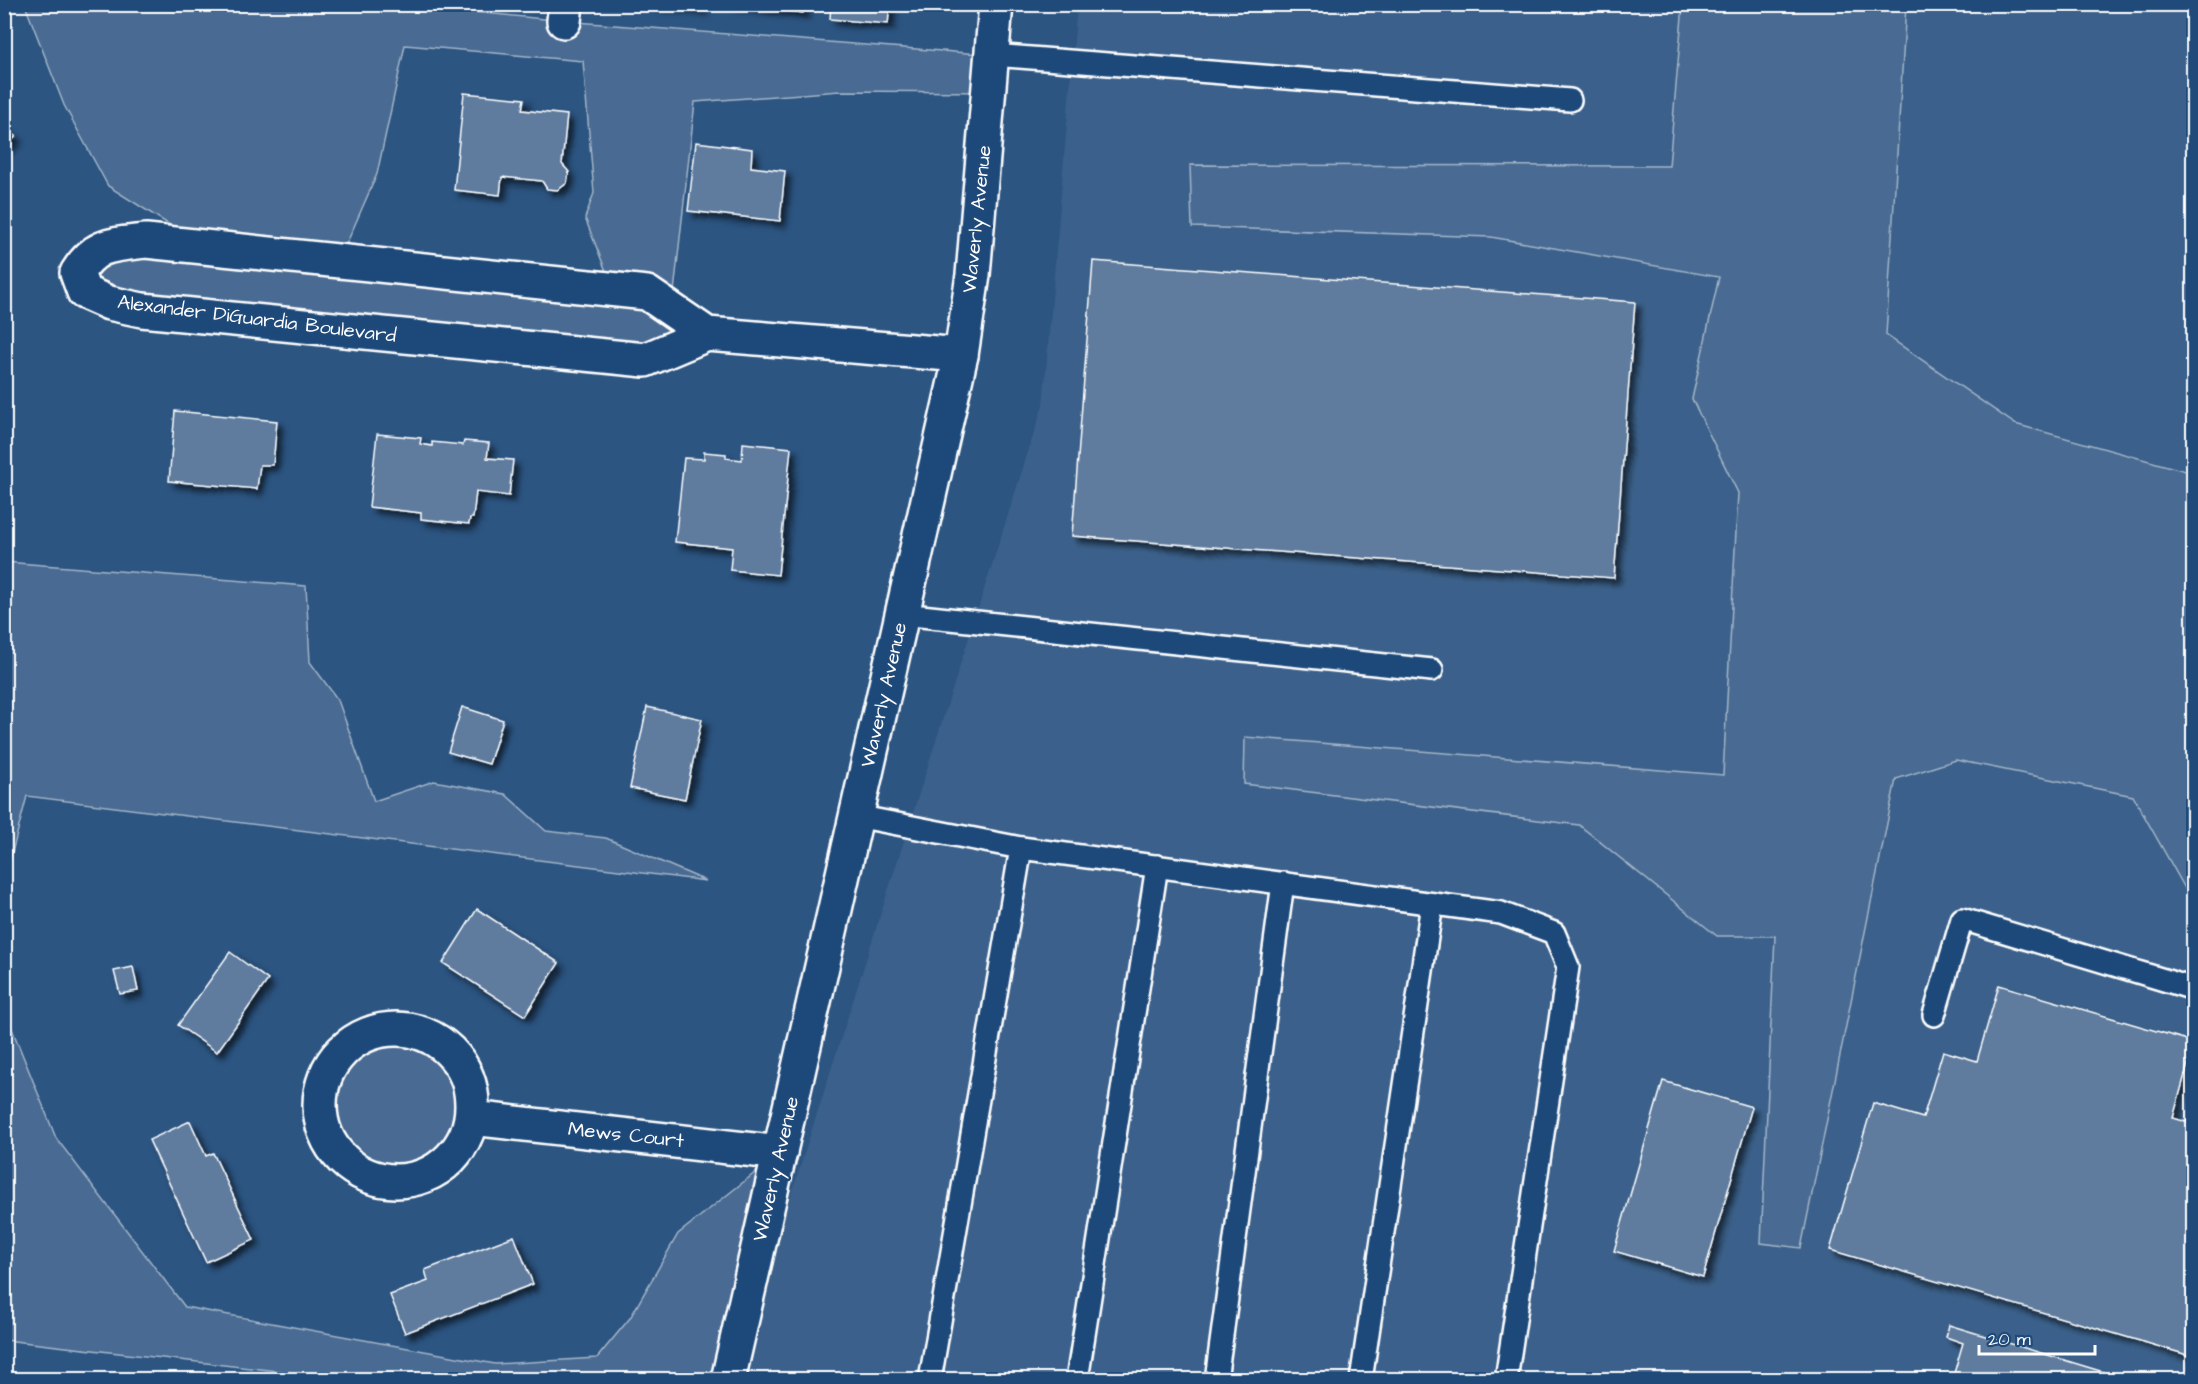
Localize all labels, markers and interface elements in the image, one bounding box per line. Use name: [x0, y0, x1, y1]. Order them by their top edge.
street label: Waverly Avenue: [955, 144, 1000, 294]
street label: Alexander DiGuardia Boulevard: [116, 288, 398, 350]
street label: Waverly Avenue: [854, 619, 915, 771]
street label: Waverly Avenue: [746, 1093, 807, 1245]
street label: Mews Court: [567, 1115, 685, 1155]
scale bar: [1979, 1318, 2094, 1356]
text: 20 m: [1988, 1327, 2031, 1352]

